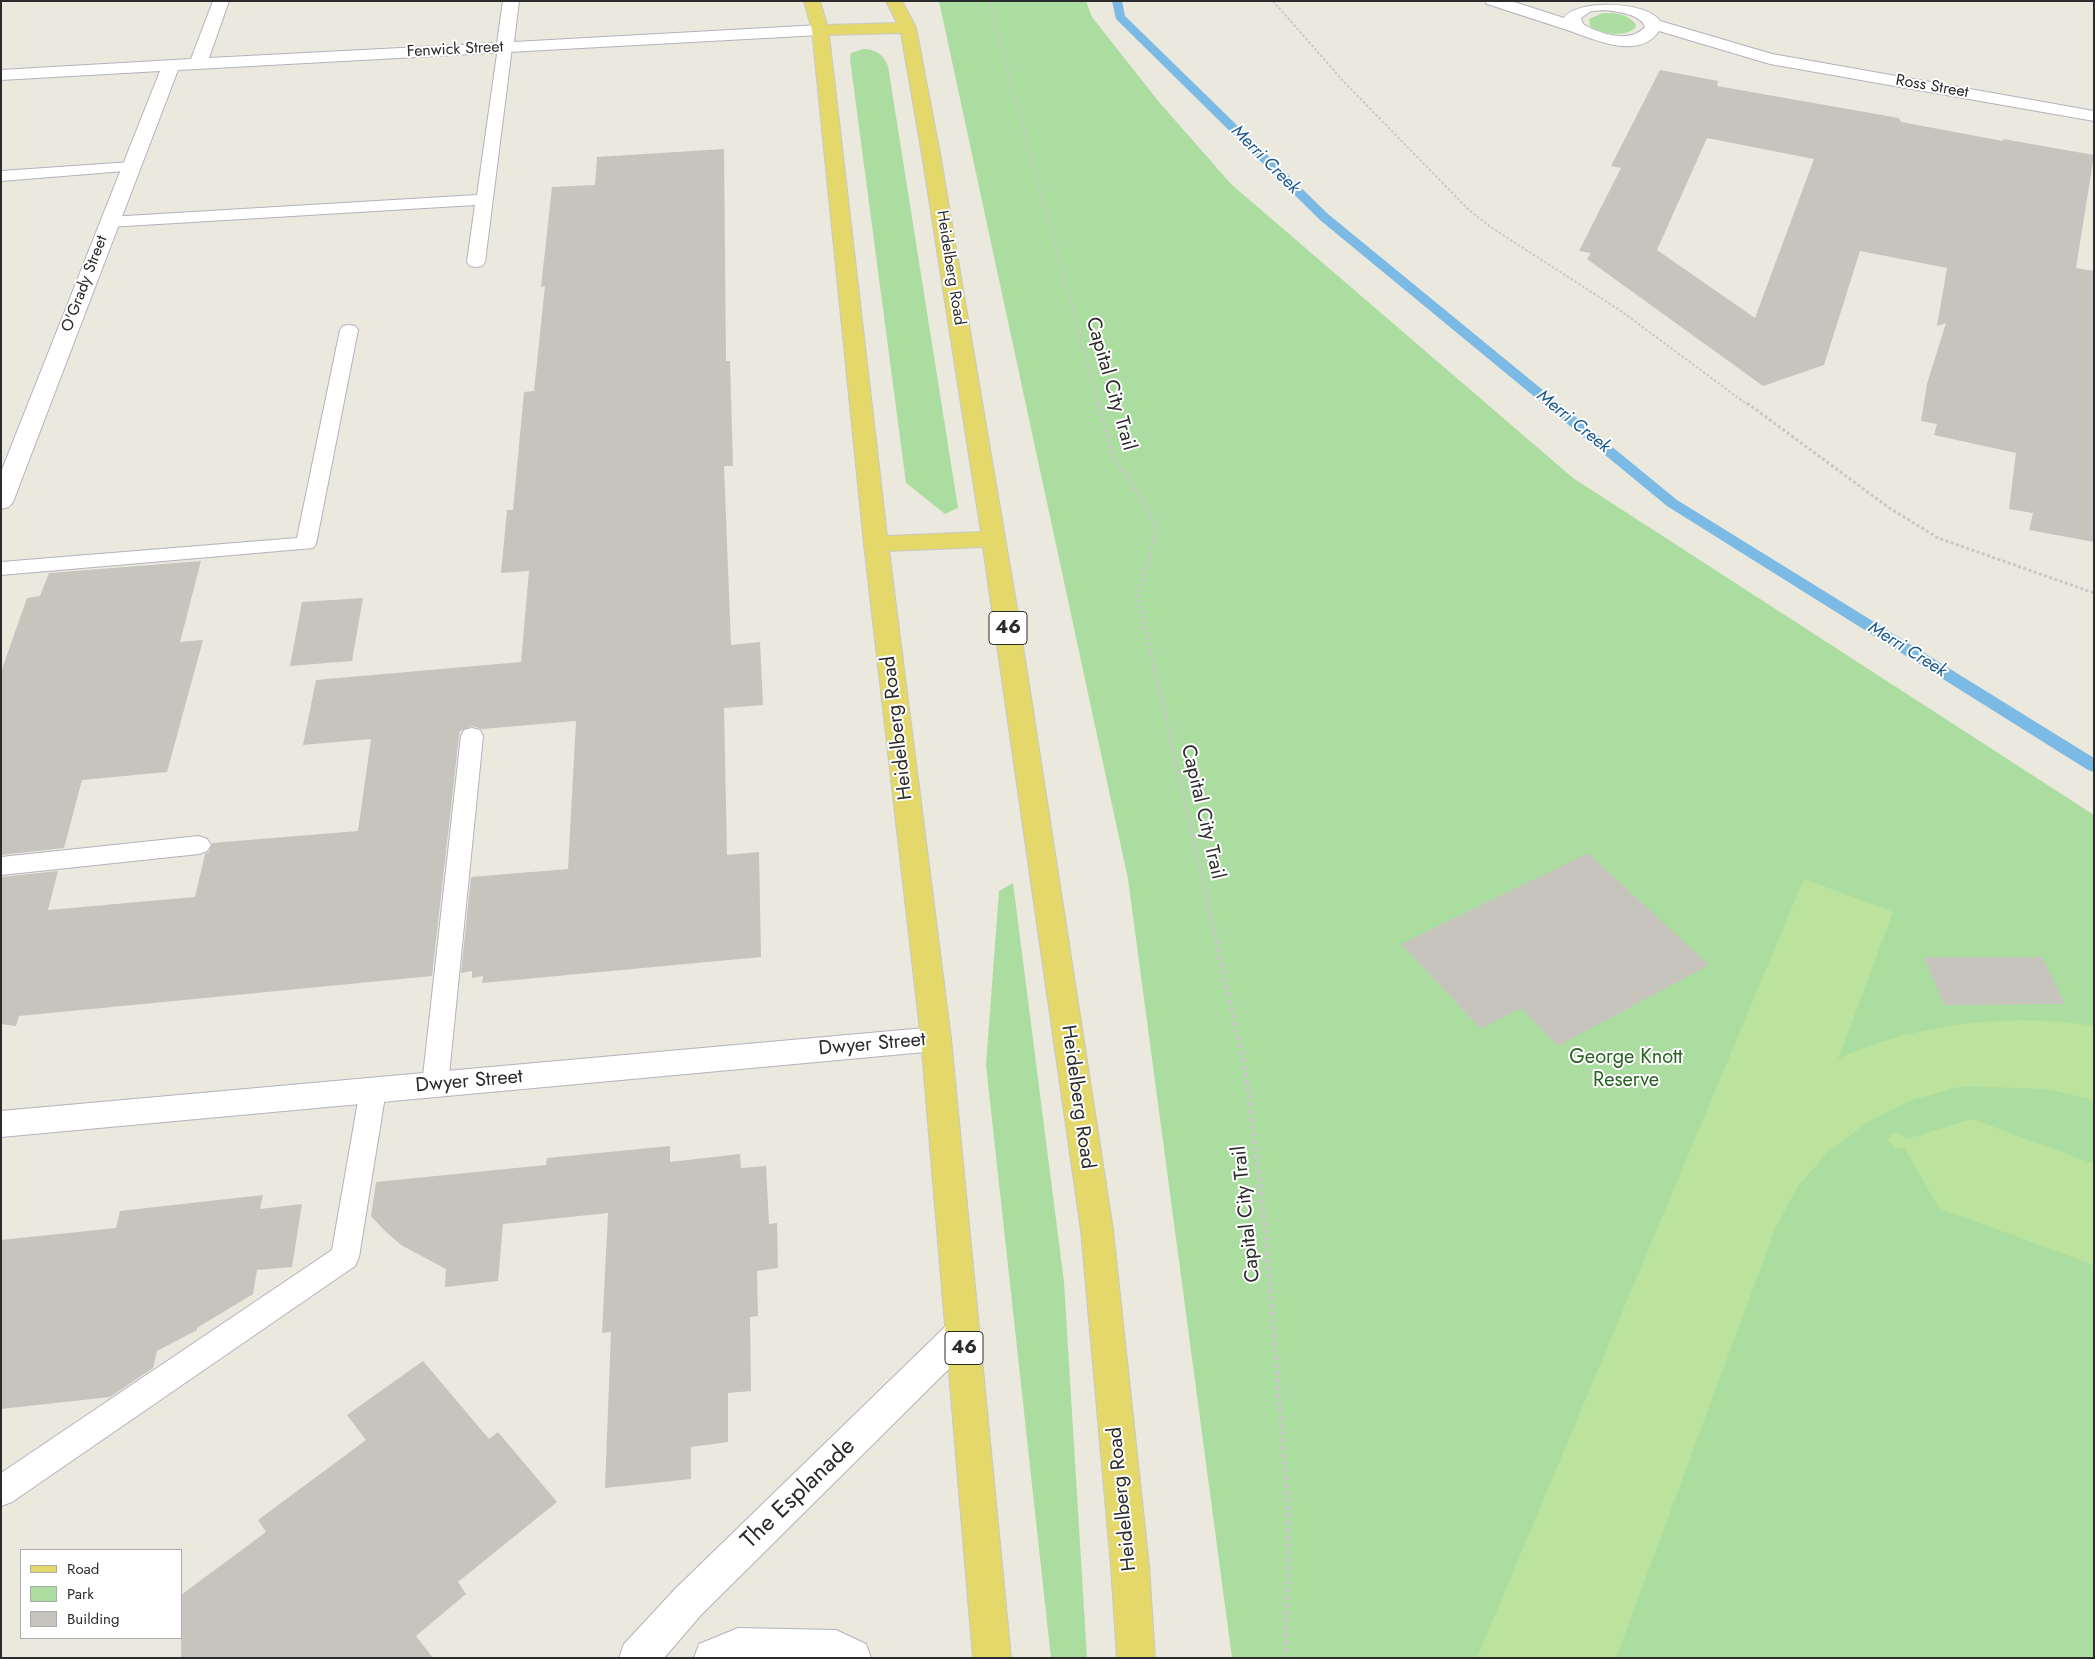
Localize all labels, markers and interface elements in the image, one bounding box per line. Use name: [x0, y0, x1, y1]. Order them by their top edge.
street label: Fenwick Street: [406, 38, 504, 62]
street label: Ross Street: [1894, 71, 1970, 103]
water label: Merri Creek: [1226, 121, 1304, 199]
street label: Heidelberg Road: [931, 209, 969, 327]
street label: O'Grady Street: [58, 233, 112, 335]
street label: Capital City Trail: [1080, 315, 1140, 453]
water label: Merri Creek: [1532, 386, 1614, 458]
road number: 46: [989, 612, 1027, 644]
water label: Merri Creek: [1864, 617, 1950, 683]
street label: Heidelberg Road: [877, 655, 919, 801]
street label: Capital City Trail: [1175, 742, 1229, 882]
street label: Heidelberg Road: [1055, 1024, 1099, 1170]
street label: Dwyer Street: [817, 1028, 927, 1062]
park label: George Knott Reserve: [1569, 1046, 1683, 1093]
street label: Dwyer Street: [414, 1065, 524, 1099]
street label: Capital City Trail: [1228, 1144, 1266, 1284]
road number: 46: [945, 1332, 983, 1365]
street label: Heidelberg Road: [1103, 1426, 1143, 1572]
street label: The Esplanade: [736, 1433, 862, 1555]
legend: [20, 1549, 182, 1639]
text: Road: [67, 1558, 99, 1580]
text: Park: [67, 1583, 94, 1605]
text: Building: [67, 1608, 119, 1630]

